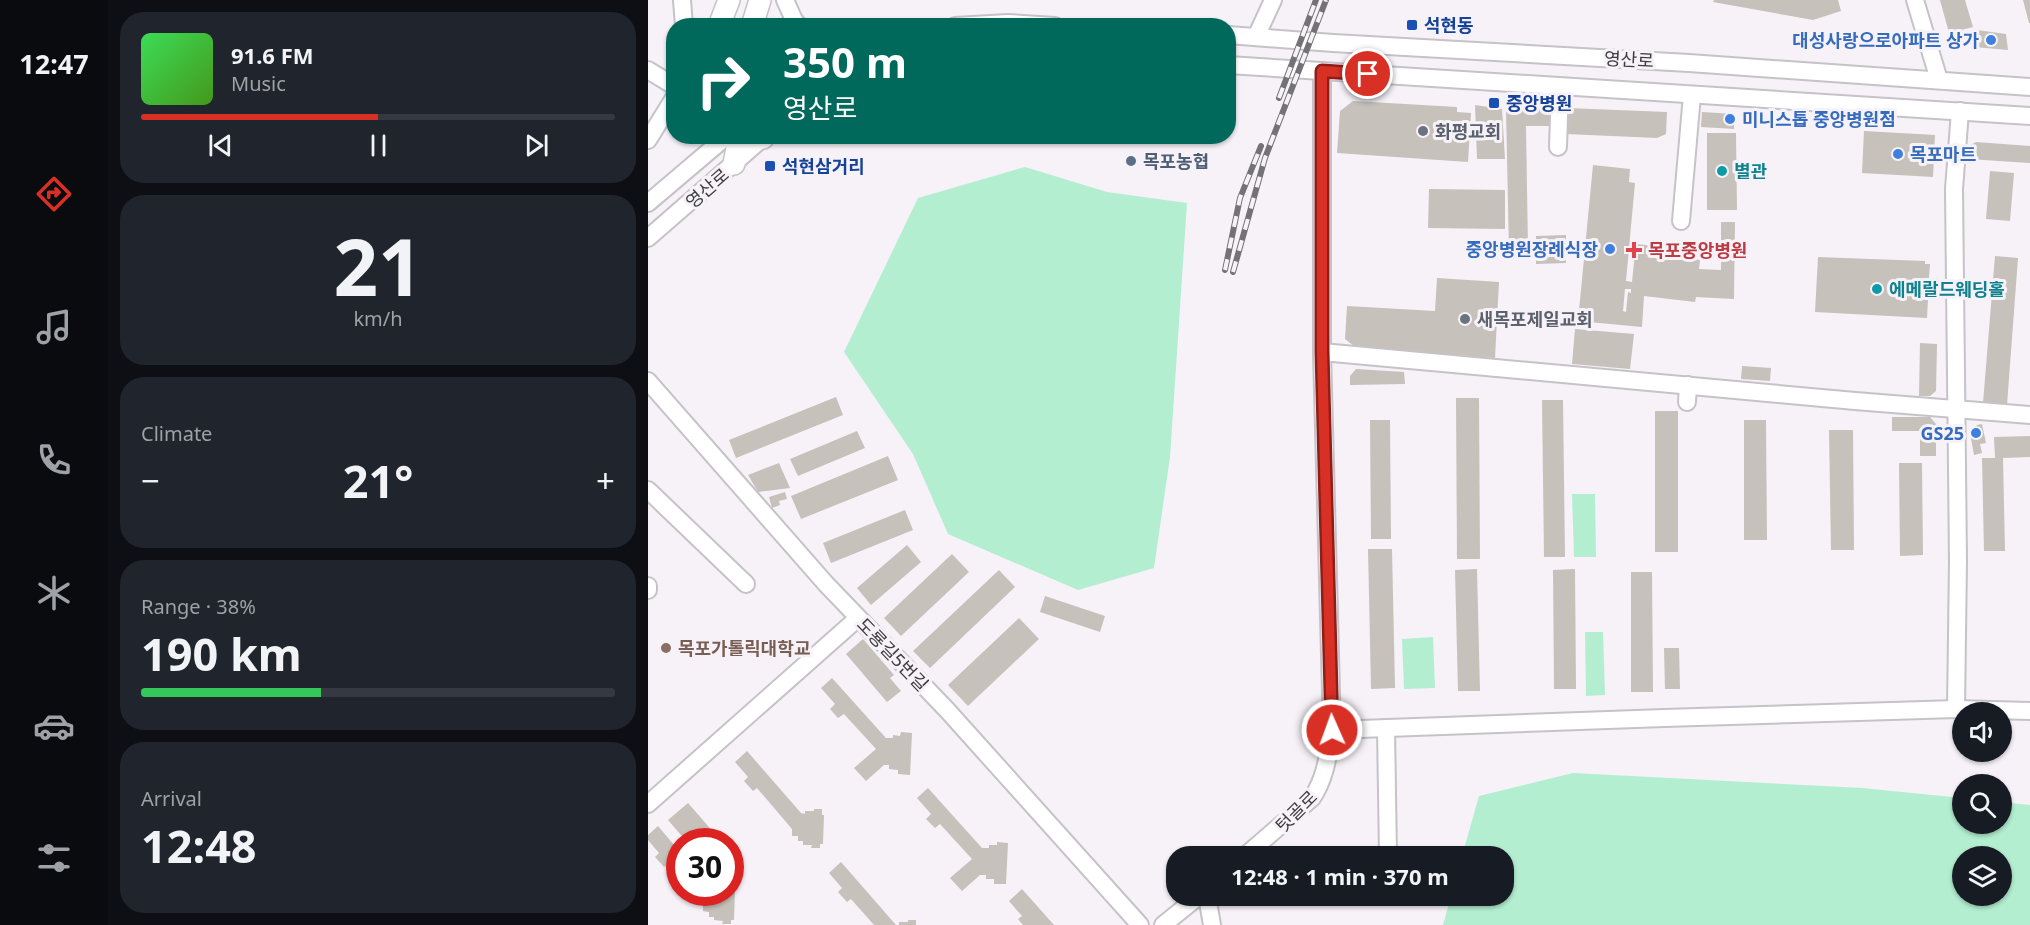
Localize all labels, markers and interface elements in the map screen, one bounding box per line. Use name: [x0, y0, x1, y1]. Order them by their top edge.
place label: 석현동: [1424, 13, 1474, 37]
marker: 석현동: [1405, 18, 1419, 32]
place label: 대성사랑으로아파트 상가: [1792, 28, 1979, 52]
text: 350 m: [783, 33, 907, 90]
marker: 대성사랑으로아파트 상가: [1984, 33, 1998, 47]
text: 91.6 FM: [231, 40, 313, 70]
icon: right: [684, 42, 762, 120]
text: 12:47: [19, 45, 89, 82]
street label: 영산로: [1604, 46, 1654, 72]
pin: [1342, 48, 1393, 99]
icon: arrive: [1351, 57, 1384, 90]
text: Music: [231, 70, 286, 97]
text: 영산로: [783, 89, 858, 126]
place label: 중앙병원: [1506, 91, 1572, 115]
marker: 중앙병원: [1487, 96, 1501, 110]
place label: 미니스톱 중앙병원점: [1742, 107, 1896, 131]
marker: 미니스톱 중앙병원점: [1723, 112, 1737, 126]
place label: 화평교회: [1435, 119, 1501, 143]
marker: 화평교회: [1416, 124, 1430, 138]
icon: previous: [204, 129, 237, 162]
icon: pause: [362, 129, 395, 162]
icon: next: [520, 129, 553, 162]
place label: 목포마트: [1910, 142, 1976, 166]
marker: 목포마트: [1891, 147, 1905, 161]
place label: 목포농협: [1143, 149, 1209, 173]
place label: 석현삼거리: [782, 154, 865, 178]
marker: 목포농협: [1124, 154, 1138, 168]
marker: 석현삼거리: [763, 159, 777, 173]
place label: 별관: [1734, 159, 1768, 183]
street label: 영산로: [680, 163, 734, 213]
marker: 별관: [1715, 164, 1729, 178]
icon: directions: [33, 173, 75, 215]
text: 21: [333, 213, 423, 319]
place label: 중앙병원장례식장: [1466, 237, 1598, 261]
place label: 목포중앙병원: [1648, 238, 1747, 262]
marker: 목포중앙병원: [1625, 241, 1643, 259]
marker: 중앙병원장례식장: [1603, 242, 1617, 256]
place label: 에메랄드웨딩홀: [1889, 277, 2005, 301]
marker: 에메랄드웨딩홀: [1870, 282, 1884, 296]
text: km/h: [353, 305, 403, 332]
icon: music: [33, 306, 75, 348]
place label: 새목포제일교회: [1477, 307, 1593, 331]
marker: 새목포제일교회: [1458, 312, 1472, 326]
text: Climate: [141, 420, 212, 447]
place label: GS25: [1920, 421, 1964, 445]
marker: GS25: [1969, 426, 1983, 440]
icon: phone: [33, 439, 75, 481]
text: 21°: [343, 450, 413, 511]
text: −: [141, 458, 160, 503]
text: +: [596, 458, 615, 503]
icon: climate: [33, 572, 75, 614]
text: Range · 38%: [141, 593, 256, 620]
street label: 도룡길5번길: [852, 612, 934, 696]
text: 190 km: [141, 623, 302, 684]
place label: 목포가톨릭대학교: [678, 636, 810, 660]
marker: 목포가톨릭대학교: [659, 641, 673, 655]
position arrow: [1300, 698, 1364, 762]
map controls: [1952, 702, 2012, 906]
button: sound: [1952, 702, 2012, 762]
icon: car: [33, 705, 75, 747]
button: search: [1952, 774, 2012, 834]
text: Arrival: [141, 785, 202, 812]
street label: 텃골로: [1270, 785, 1322, 837]
text: 12:48: [141, 815, 257, 876]
speed limit sign: 30: [666, 828, 744, 906]
icon: filters: [33, 837, 75, 879]
button: layers: [1952, 846, 2012, 906]
text: 12:48 · 1 min · 370 m: [1231, 861, 1449, 891]

